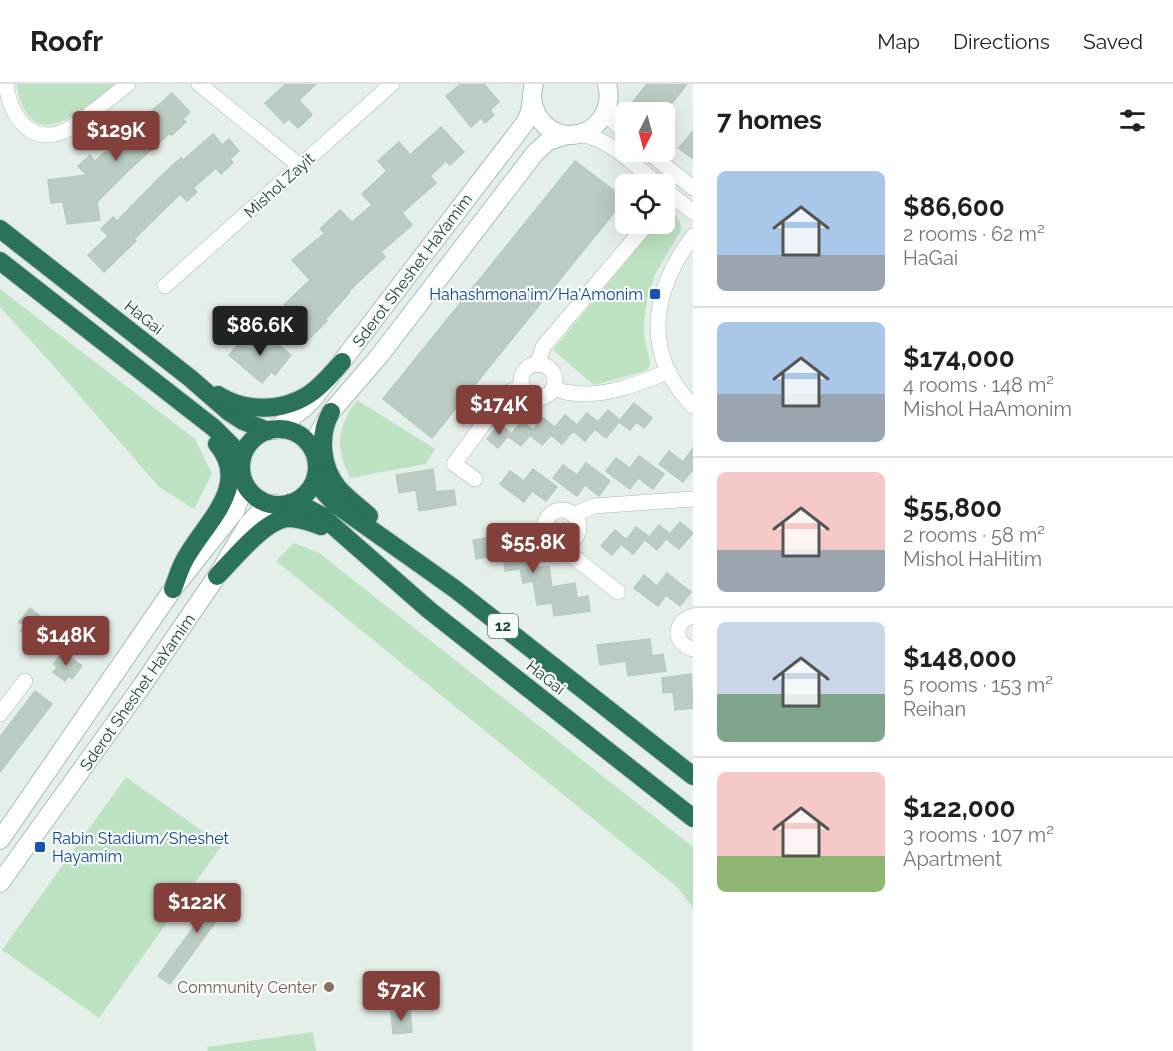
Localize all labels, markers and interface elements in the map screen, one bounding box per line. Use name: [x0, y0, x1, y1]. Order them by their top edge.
text: Roofr: [30, 25, 103, 58]
text: Map: [877, 29, 920, 54]
text: Directions: [953, 29, 1050, 54]
text: Saved: [1083, 29, 1143, 54]
north arrow: [615, 102, 675, 162]
map controls: [615, 102, 675, 234]
icon: filters: [1116, 104, 1149, 137]
text: 7 homes: [717, 105, 822, 135]
pin: $129K: [74, 111, 158, 162]
text: $129K: [87, 118, 146, 142]
street label: Mishol Zayit: [240, 148, 319, 222]
button: locate: [615, 174, 675, 234]
street label: Sderot Sheshet HaYamim: [349, 190, 476, 351]
text: $86,600: [903, 192, 1005, 222]
icon: home: [765, 195, 837, 267]
text: 2 rooms · 62 m²: [903, 222, 1045, 246]
text: HaGai: [903, 246, 958, 270]
place label: Hahashmona'im/Ha'Amonim: [429, 285, 643, 304]
marker: Hahashmona'im/Ha'Amonim: [648, 287, 662, 301]
street label: HaGai: [120, 296, 167, 338]
pin: $86.6K: [211, 306, 309, 357]
text: $86.6K: [227, 313, 293, 337]
text: $174,000: [903, 343, 1015, 373]
icon: home: [765, 346, 837, 418]
text: 4 rooms · 148 m²: [903, 373, 1054, 397]
pin: $174K: [457, 385, 541, 436]
text: $174K: [470, 392, 528, 416]
text: Mishol HaAmonim: [903, 397, 1072, 421]
text: $55,800: [903, 493, 1002, 523]
icon: home: [765, 496, 837, 568]
pin: $55.8K: [484, 523, 582, 574]
text: 2 rooms · 58 m²: [903, 523, 1045, 547]
text: $55.8K: [501, 530, 565, 554]
text: Mishol HaHitim: [903, 547, 1042, 571]
street label: Sderot Sheshet HaYamim: [76, 610, 199, 774]
road number: 12: [488, 614, 518, 638]
pin: $148K: [24, 616, 108, 667]
text: $148K: [36, 623, 96, 647]
text: $148,000: [903, 643, 1017, 673]
icon: home: [765, 646, 837, 718]
street label: HaGai: [522, 656, 569, 698]
text: 5 rooms · 153 m²: [903, 673, 1053, 697]
text: Reihan: [903, 697, 966, 721]
text: $122,000: [903, 793, 1016, 823]
icon: home: [765, 796, 837, 868]
text: 3 rooms · 107 m²: [903, 823, 1054, 847]
place label: Rabin Stadium/Sheshet Hayamim: [52, 829, 230, 866]
marker: Rabin Stadium/Sheshet Hayamim: [33, 840, 47, 854]
text: Apartment: [903, 847, 1002, 871]
pin: $122K: [155, 883, 239, 934]
text: $122K: [168, 890, 226, 914]
pin: $72K: [365, 971, 437, 1022]
place label: Community Center: [177, 978, 317, 997]
text: $72K: [377, 978, 425, 1002]
marker: Community Center: [322, 980, 336, 994]

